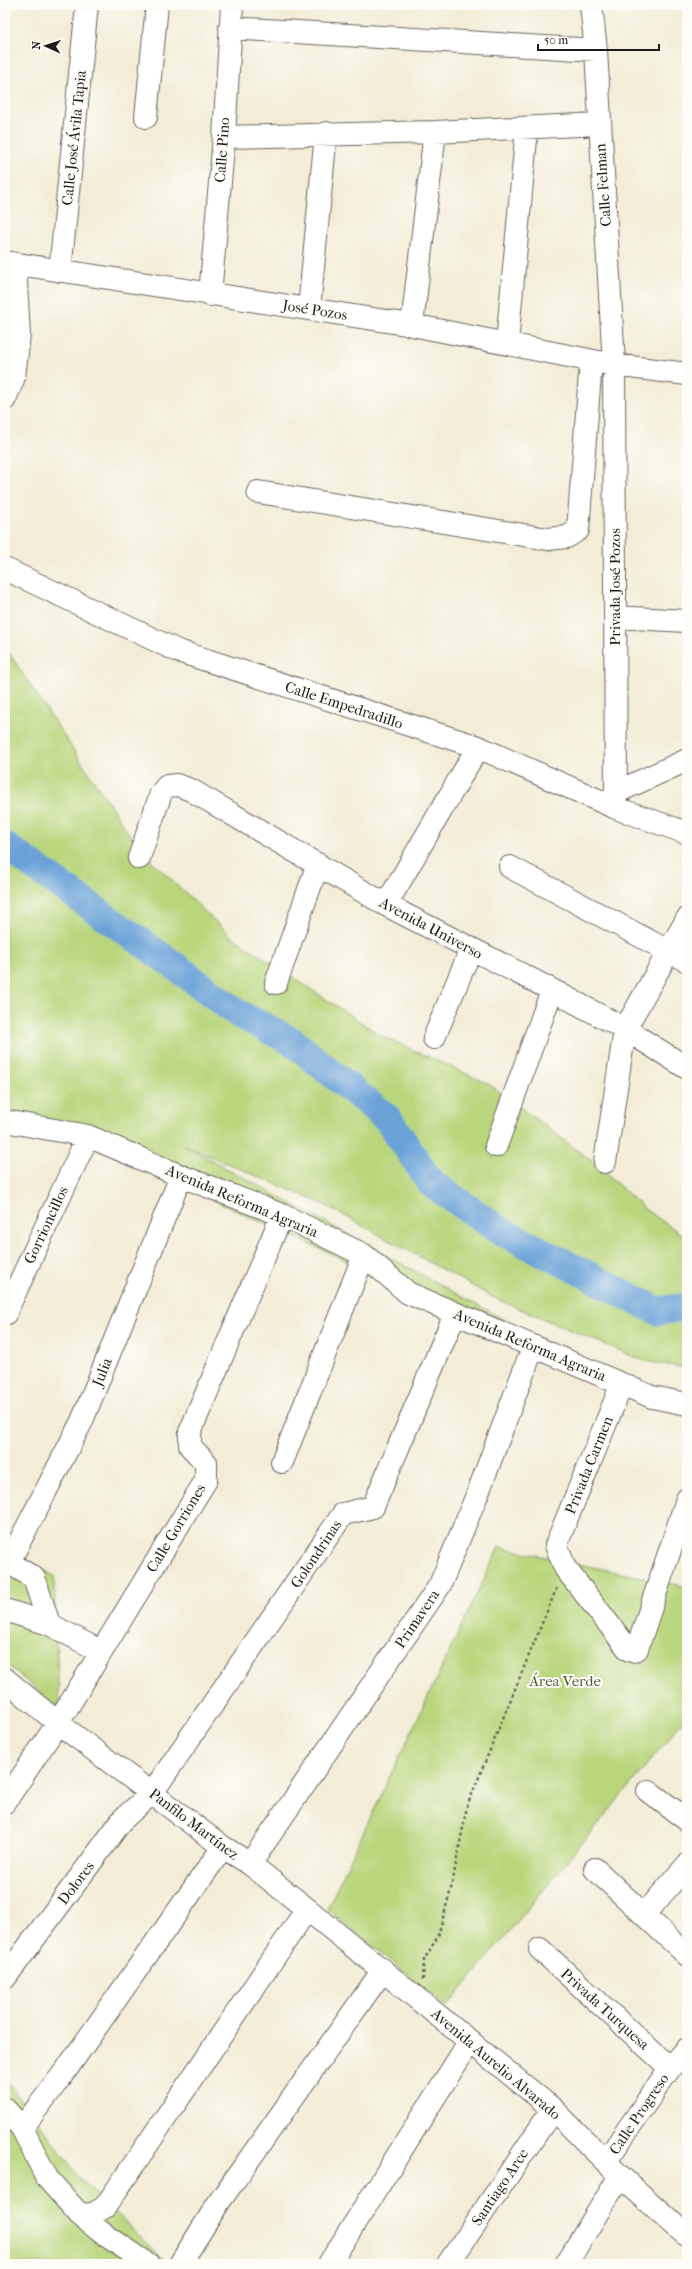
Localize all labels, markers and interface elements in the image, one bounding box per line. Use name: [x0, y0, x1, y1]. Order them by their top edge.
north arrow: [26, 26, 66, 66]
scale bar: [538, 26, 659, 52]
text: 50 m: [544, 33, 568, 47]
text: N: [30, 40, 43, 50]
street label: Calle José Ávila Tapia: [58, 68, 90, 206]
street label: Calle Pino: [211, 116, 233, 183]
street label: Calle Felman: [591, 142, 615, 227]
street label: José Pozos: [280, 296, 349, 324]
street label: Privada José Pozos: [606, 528, 624, 646]
street label: Calle Empedradillo: [283, 677, 406, 733]
street label: Avenida Universo: [376, 893, 486, 963]
street label: Avenida Reforma Agraria: [162, 1160, 322, 1242]
street label: Gorrioncillos: [20, 1183, 72, 1267]
street label: Avenida Reforma Agraria: [450, 1304, 610, 1386]
street label: Julia: [88, 1354, 116, 1390]
street label: Privada Carmen: [561, 1413, 617, 1517]
street label: Calle Gorriones: [142, 1480, 210, 1576]
street label: Golondrinas: [287, 1516, 346, 1592]
street label: Primavera: [391, 1585, 444, 1652]
park label: Área Verde: [528, 1672, 601, 1690]
street label: Panfilo Martínez: [146, 1785, 243, 1864]
street label: Dolores: [54, 1857, 98, 1908]
street label: Privada Turquesa: [557, 1965, 654, 2054]
street label: Avenida Aurelio Alvarado: [427, 2004, 565, 2124]
street label: Calle Progreso: [605, 2070, 673, 2158]
street label: Santiago Arce: [468, 2145, 533, 2229]

